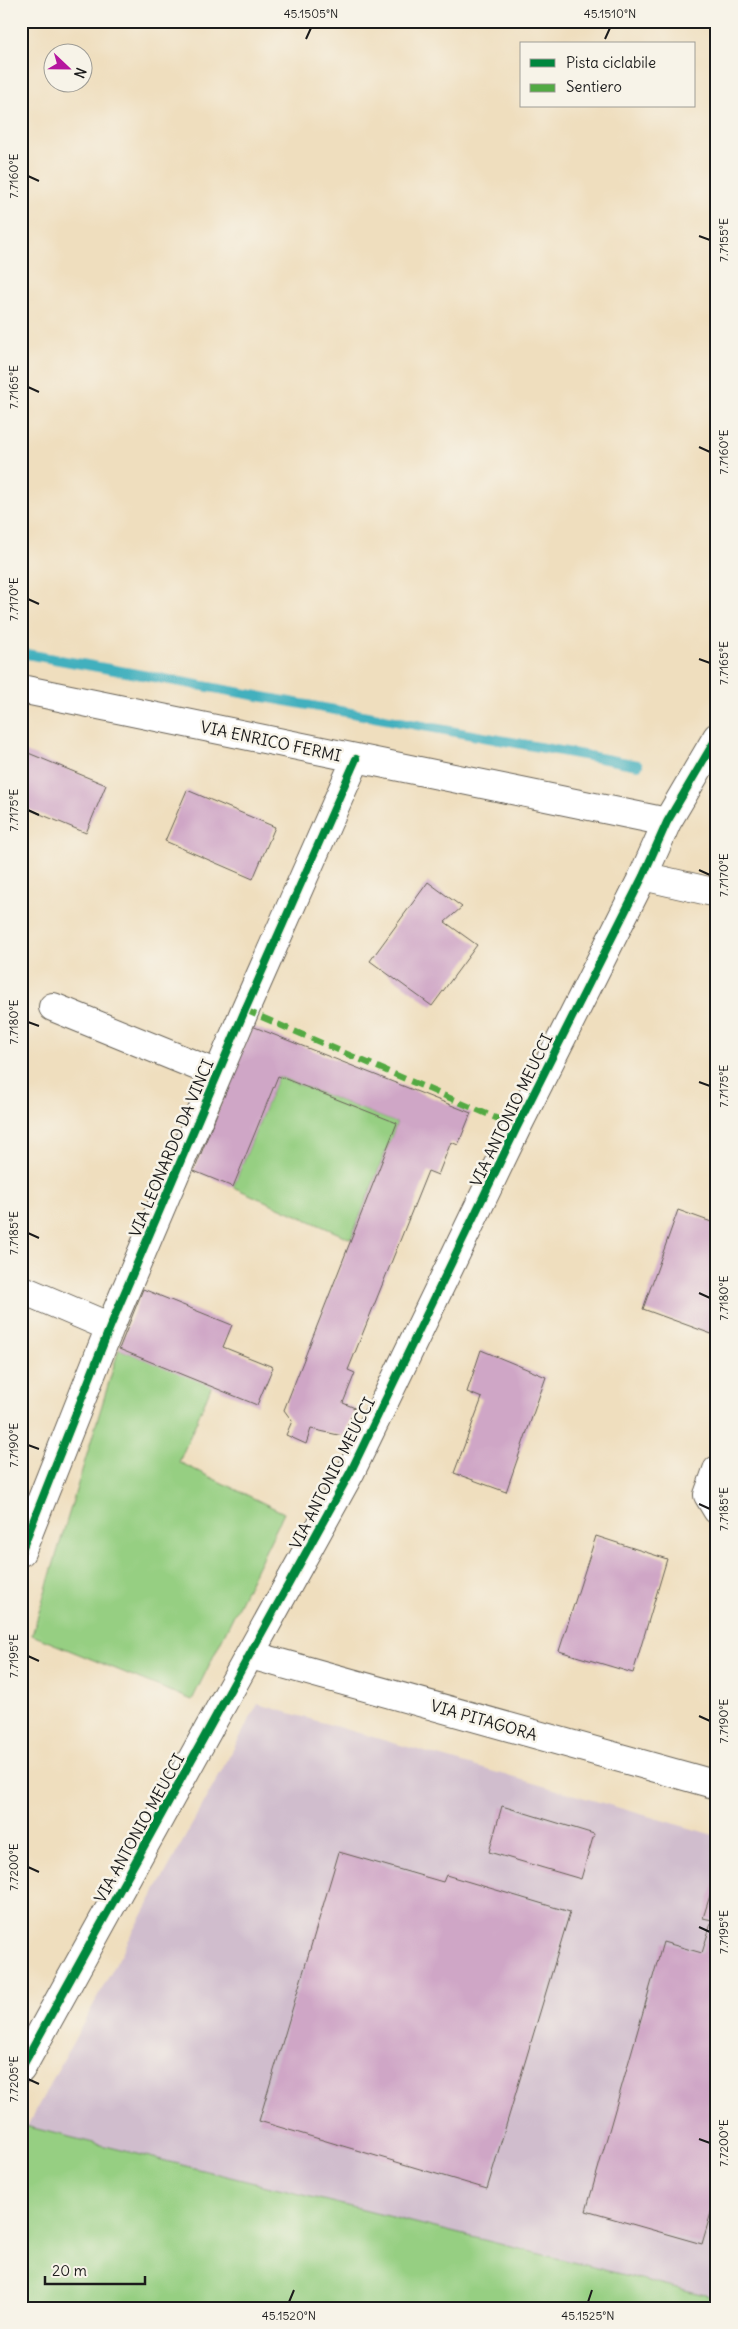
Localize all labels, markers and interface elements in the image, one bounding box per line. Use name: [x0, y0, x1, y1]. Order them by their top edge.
text: 45.1505°N: [284, 6, 338, 21]
text: 45.1510°N: [584, 6, 636, 21]
north arrow: [42, 42, 92, 92]
legend: [520, 42, 696, 108]
text: Pista ciclabile: [566, 53, 656, 72]
text: N: [70, 65, 90, 81]
text: Sentiero: [566, 77, 622, 96]
text: 7.7160°E: [6, 154, 21, 198]
text: 7.7155°E: [716, 218, 731, 262]
text: 7.7165°E: [6, 365, 21, 409]
text: 7.7160°E: [716, 430, 731, 474]
text: 7.7170°E: [6, 577, 21, 621]
text: 7.7165°E: [716, 641, 731, 685]
street label: VIA ENRICO FERMI: [199, 716, 343, 766]
text: 7.7175°E: [6, 789, 21, 831]
text: 7.7170°E: [716, 853, 731, 897]
text: 7.7180°E: [6, 1000, 21, 1044]
street label: VIA ANTONIO MEUCCI: [465, 1030, 557, 1190]
street label: VIA LEONARDO DA VINCI: [124, 1056, 218, 1240]
text: 7.7175°E: [716, 1065, 731, 1107]
text: 7.7185°E: [6, 1211, 21, 1255]
text: 7.7180°E: [716, 1276, 731, 1320]
street label: VIA ANTONIO MEUCCI: [285, 1394, 379, 1552]
text: 7.7190°E: [6, 1423, 21, 1467]
text: 7.7185°E: [716, 1487, 731, 1531]
text: 7.7195°E: [6, 1634, 21, 1678]
street label: VIA PITAGORA: [428, 1695, 540, 1745]
text: 7.7190°E: [716, 1699, 731, 1743]
street label: VIA ANTONIO MEUCCI: [90, 1750, 188, 1906]
text: 7.7200°E: [6, 1843, 21, 1891]
text: 7.7195°E: [716, 1910, 731, 1954]
text: 7.7205°E: [6, 2056, 21, 2102]
text: 7.7200°E: [716, 2119, 731, 2167]
scale bar: [45, 2254, 145, 2286]
text: 20 m: [52, 2261, 87, 2280]
text: 45.1520°N: [262, 2308, 316, 2323]
text: 45.1525°N: [561, 2308, 615, 2323]

